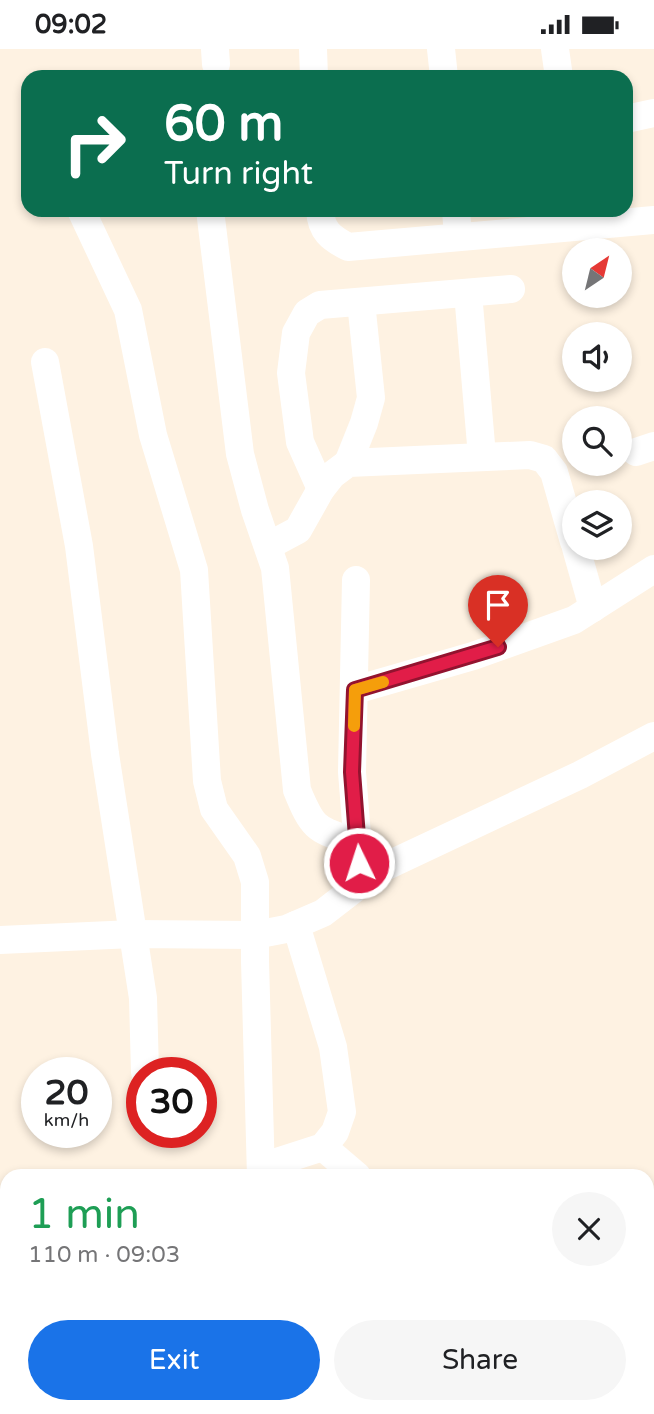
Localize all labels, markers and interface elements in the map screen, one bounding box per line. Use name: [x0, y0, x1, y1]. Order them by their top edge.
text: 09:02: [35, 9, 107, 40]
text: 60 m: [164, 95, 283, 154]
icon: right: [49, 98, 140, 189]
text: Turn right: [164, 155, 313, 193]
north arrow: [562, 238, 632, 308]
map controls: [562, 238, 632, 560]
button: sound: [562, 322, 632, 392]
button: search: [562, 406, 632, 476]
button: layers: [562, 490, 632, 560]
pin: [468, 575, 528, 647]
icon: arrive: [479, 586, 517, 624]
position arrow: [322, 826, 396, 900]
speed limit sign: 30: [126, 1057, 217, 1148]
text: 20: [45, 1072, 88, 1114]
text: km/h: [44, 1109, 89, 1131]
text: 1 min: [28, 1189, 140, 1240]
button: close: [552, 1192, 626, 1266]
text: 110 m · 09:03: [28, 1241, 180, 1269]
button: Exit: [28, 1320, 320, 1400]
button: Share: [334, 1320, 626, 1400]

